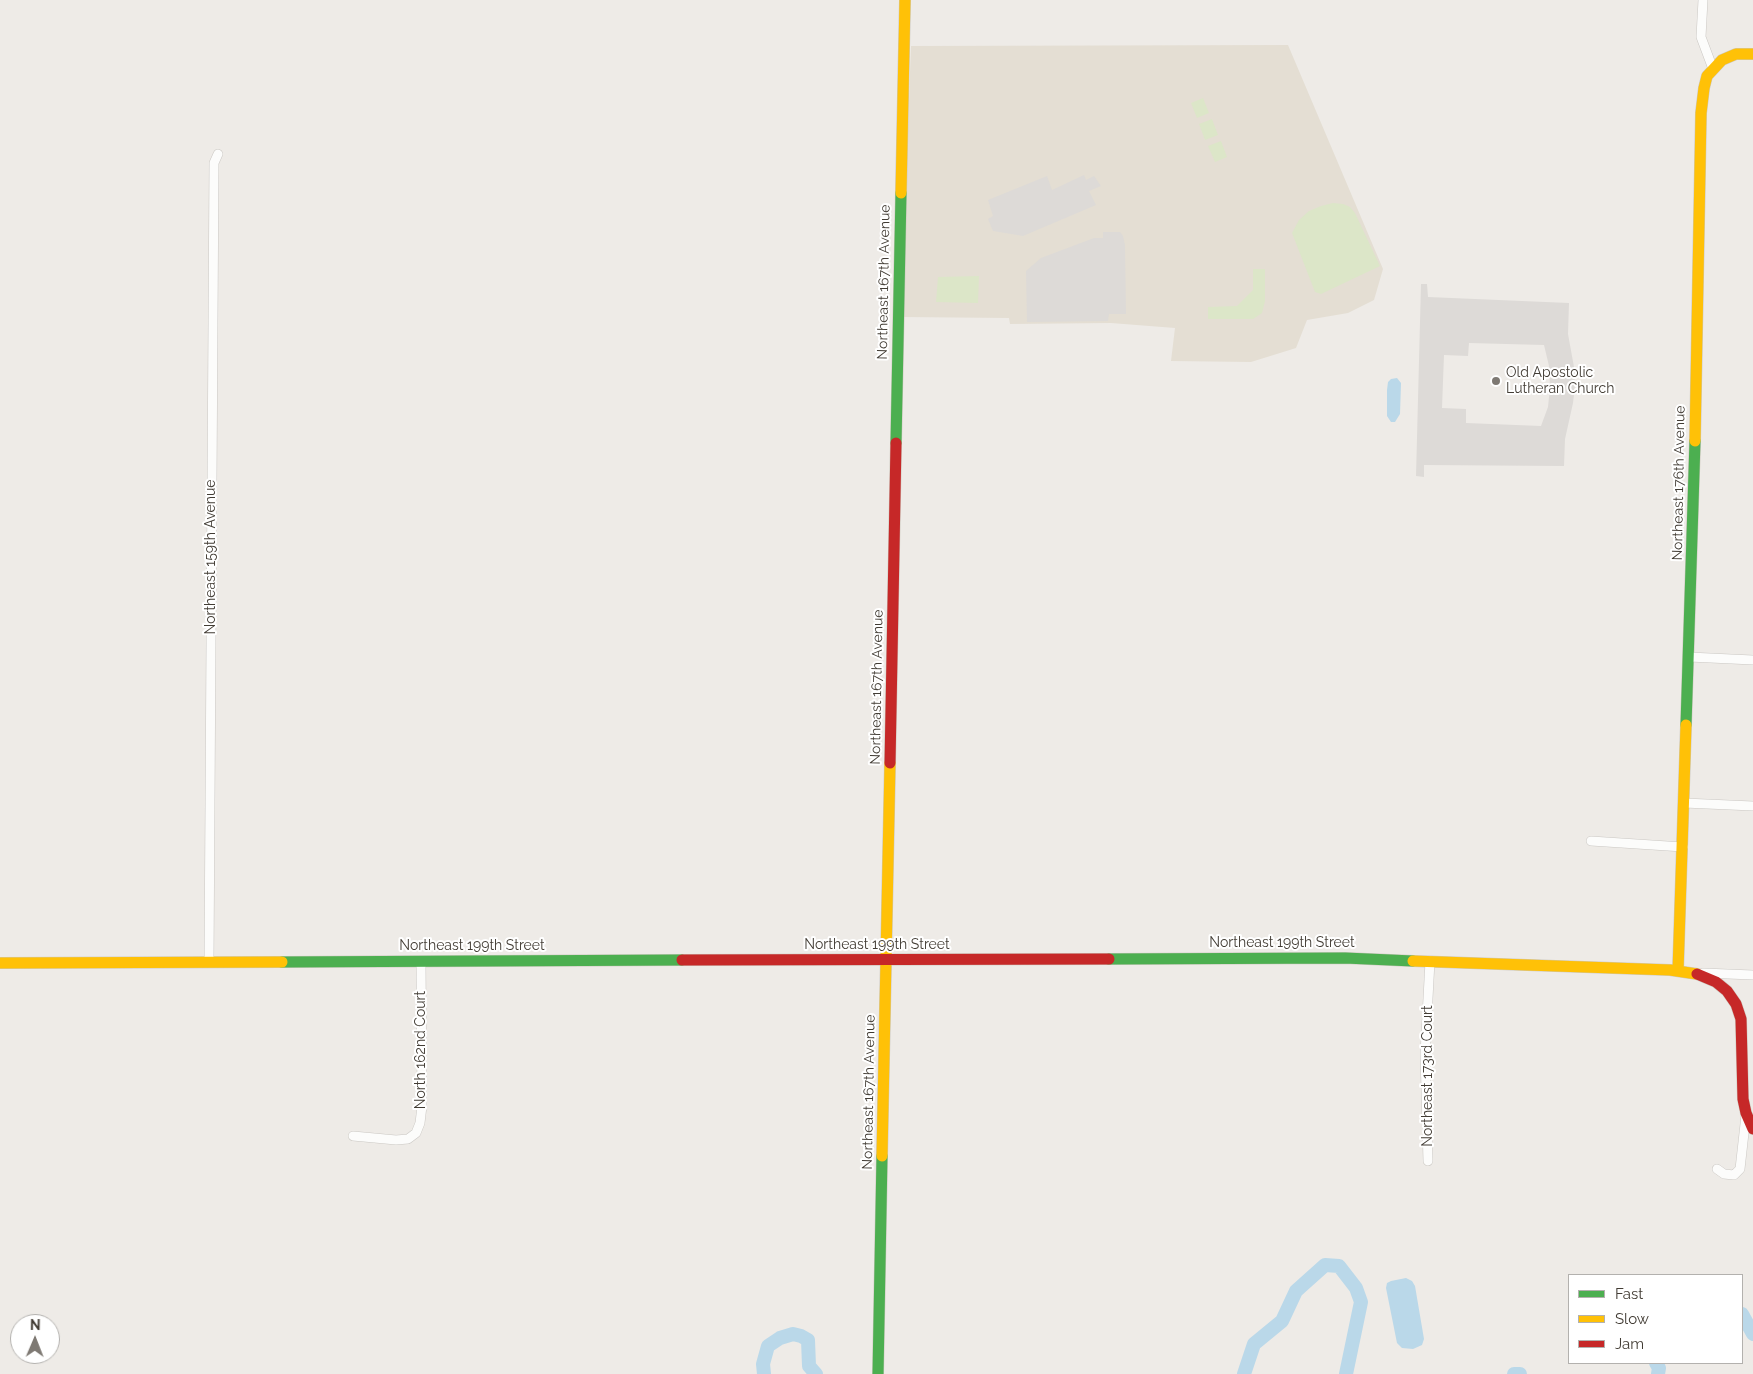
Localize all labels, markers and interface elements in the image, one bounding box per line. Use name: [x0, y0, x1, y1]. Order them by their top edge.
street label: Northeast 167th Avenue: [874, 204, 894, 360]
place label: Old Apostolic Lutheran Church: [1506, 365, 1614, 398]
marker: Old Apostolic Lutheran Church: [1490, 375, 1502, 387]
street label: Northeast 176th Avenue: [1669, 405, 1689, 561]
street label: Northeast 159th Avenue: [203, 479, 219, 635]
street label: Northeast 167th Avenue: [867, 609, 887, 765]
street label: Northeast 199th Street: [1209, 935, 1355, 951]
street label: Northeast 199th Street: [804, 937, 950, 953]
street label: Northeast 199th Street: [399, 938, 545, 954]
street label: North 162nd Court: [413, 991, 429, 1109]
street label: Northeast 173rd Court: [1420, 1005, 1436, 1147]
street label: Northeast 167th Avenue: [859, 1014, 879, 1170]
legend: [1568, 1274, 1743, 1364]
text: Fast: [1615, 1285, 1643, 1303]
text: Slow: [1615, 1310, 1649, 1328]
north arrow: [10, 1314, 60, 1364]
text: N: [30, 1317, 41, 1333]
text: Jam: [1615, 1335, 1644, 1353]

